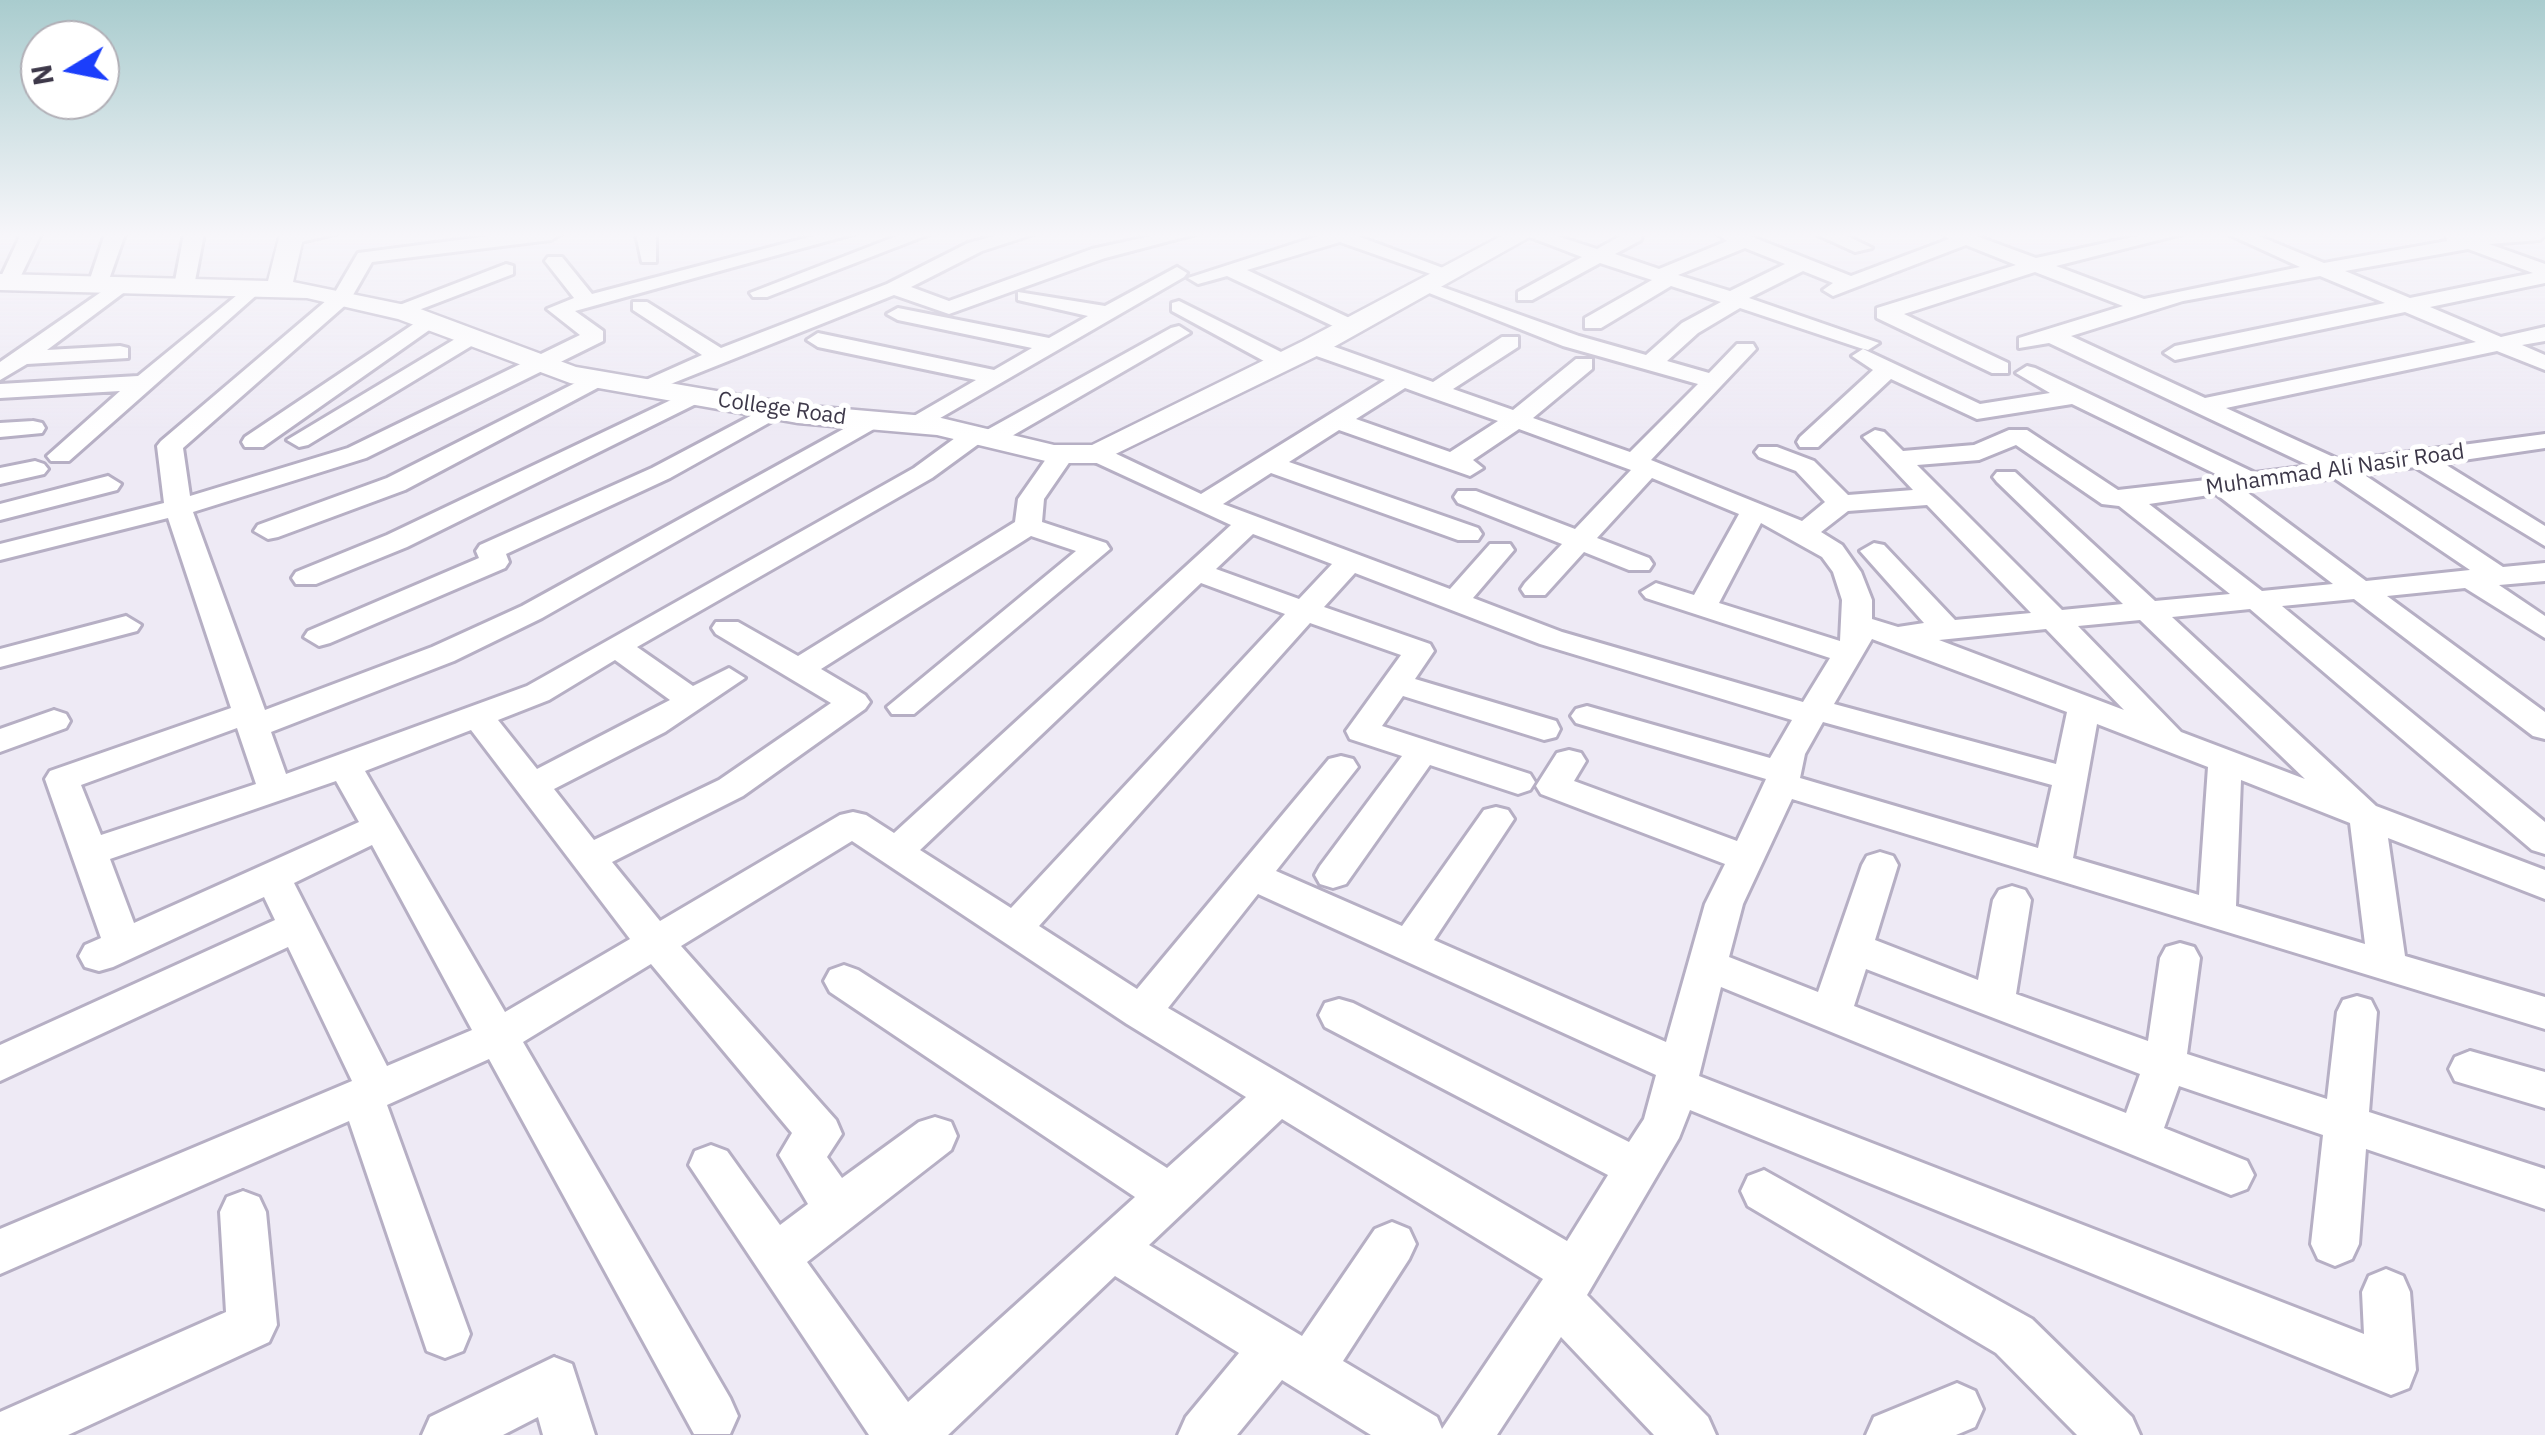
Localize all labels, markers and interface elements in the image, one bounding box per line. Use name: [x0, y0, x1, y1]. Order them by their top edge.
north arrow: [20, 20, 120, 120]
text: N: [22, 62, 62, 88]
street label: College Road: [716, 387, 848, 431]
street label: Muhammad Ali Nasir Road: [2204, 439, 2466, 501]

